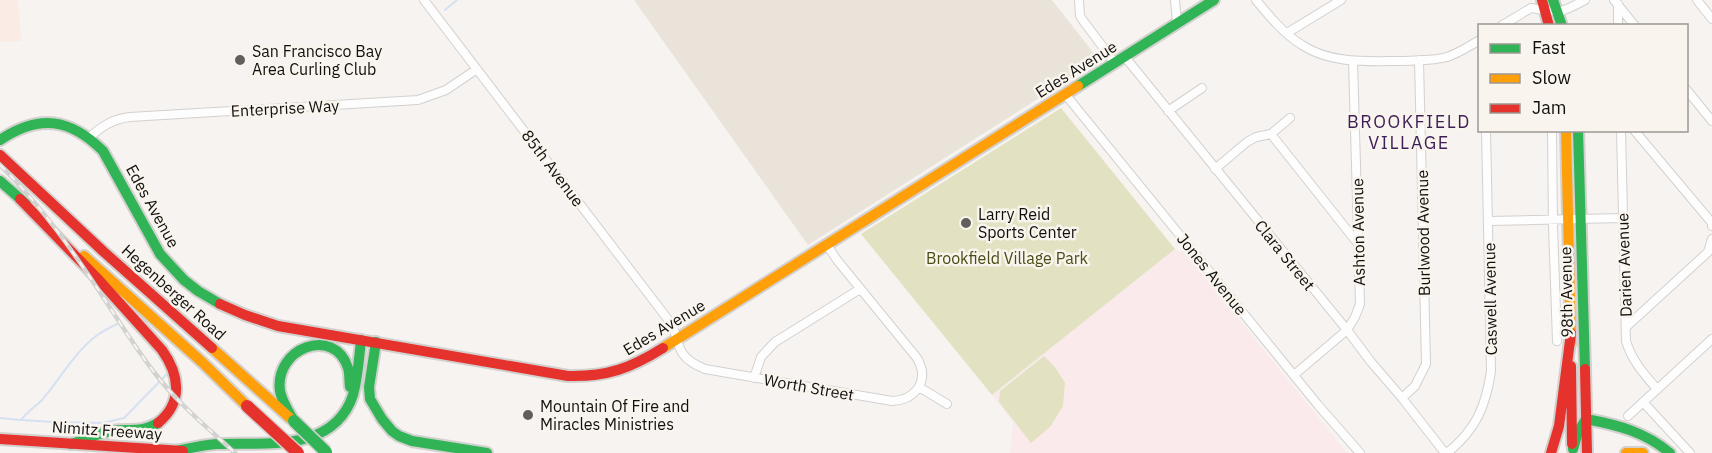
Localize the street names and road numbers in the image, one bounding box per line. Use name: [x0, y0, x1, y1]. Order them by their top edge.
street label: Edes Avenue: [1032, 36, 1121, 102]
street label: Enterprise Way: [230, 95, 340, 121]
street label: 85th Avenue: [518, 126, 589, 211]
street label: Edes Avenue: [122, 161, 184, 251]
street label: Burlwood Avenue: [1412, 169, 1434, 296]
street label: Ashton Avenue: [1347, 178, 1369, 286]
street label: Darien Avenue: [1612, 212, 1636, 317]
street label: Clara Street: [1251, 216, 1319, 294]
street label: Jones Avenue: [1173, 229, 1251, 319]
street label: Hegenberger Road: [118, 240, 230, 344]
street label: Caswell Avenue: [1479, 242, 1501, 356]
street label: 98th Avenue: [1555, 246, 1577, 338]
street label: Edes Avenue: [619, 295, 709, 359]
street label: Worth Street: [762, 369, 856, 405]
street label: Nimitz Freeway: [51, 416, 163, 444]

